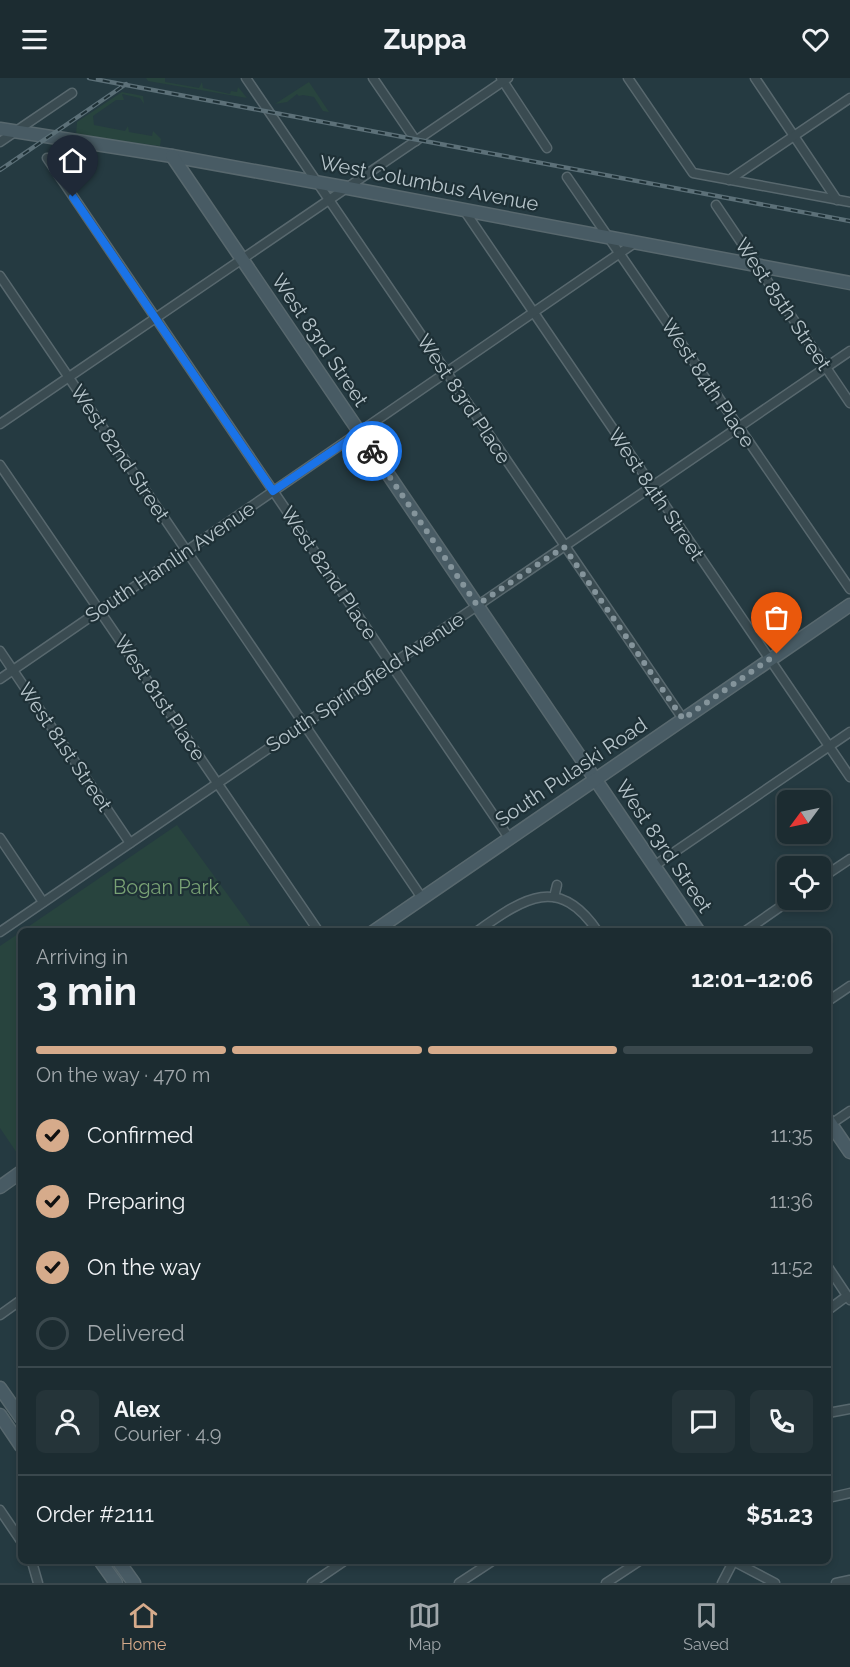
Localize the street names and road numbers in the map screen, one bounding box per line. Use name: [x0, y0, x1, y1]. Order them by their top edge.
street label: West Columbus Avenue: [317, 150, 541, 216]
street label: West 85th Street: [730, 233, 836, 375]
street label: West 83rd Street: [267, 269, 373, 411]
street label: West 84th Place: [656, 314, 760, 452]
street label: West 83rd Place: [412, 330, 516, 469]
street label: West 82nd Street: [65, 380, 175, 526]
street label: West 84th Street: [603, 423, 709, 565]
street label: South Hamlin Avenue: [81, 496, 260, 628]
street label: West 82nd Place: [276, 502, 383, 644]
street label: South Springfield Avenue: [261, 607, 469, 757]
street label: West 81st Place: [109, 631, 211, 765]
street label: West 81st Street: [13, 678, 117, 816]
street label: South Pulaski Road: [491, 712, 651, 832]
street label: West 83rd Street: [611, 775, 717, 917]

